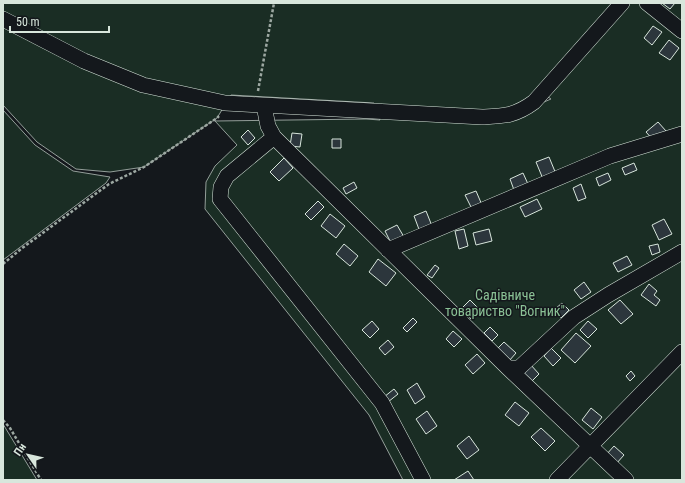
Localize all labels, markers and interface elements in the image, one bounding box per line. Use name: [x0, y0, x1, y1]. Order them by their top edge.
scale bar: [10, 8, 109, 34]
text: 50 m: [16, 15, 40, 29]
park label: Садівниче товариство "Вогник": [445, 287, 565, 319]
north arrow: [8, 435, 48, 475]
text: Пн: [11, 441, 29, 458]

